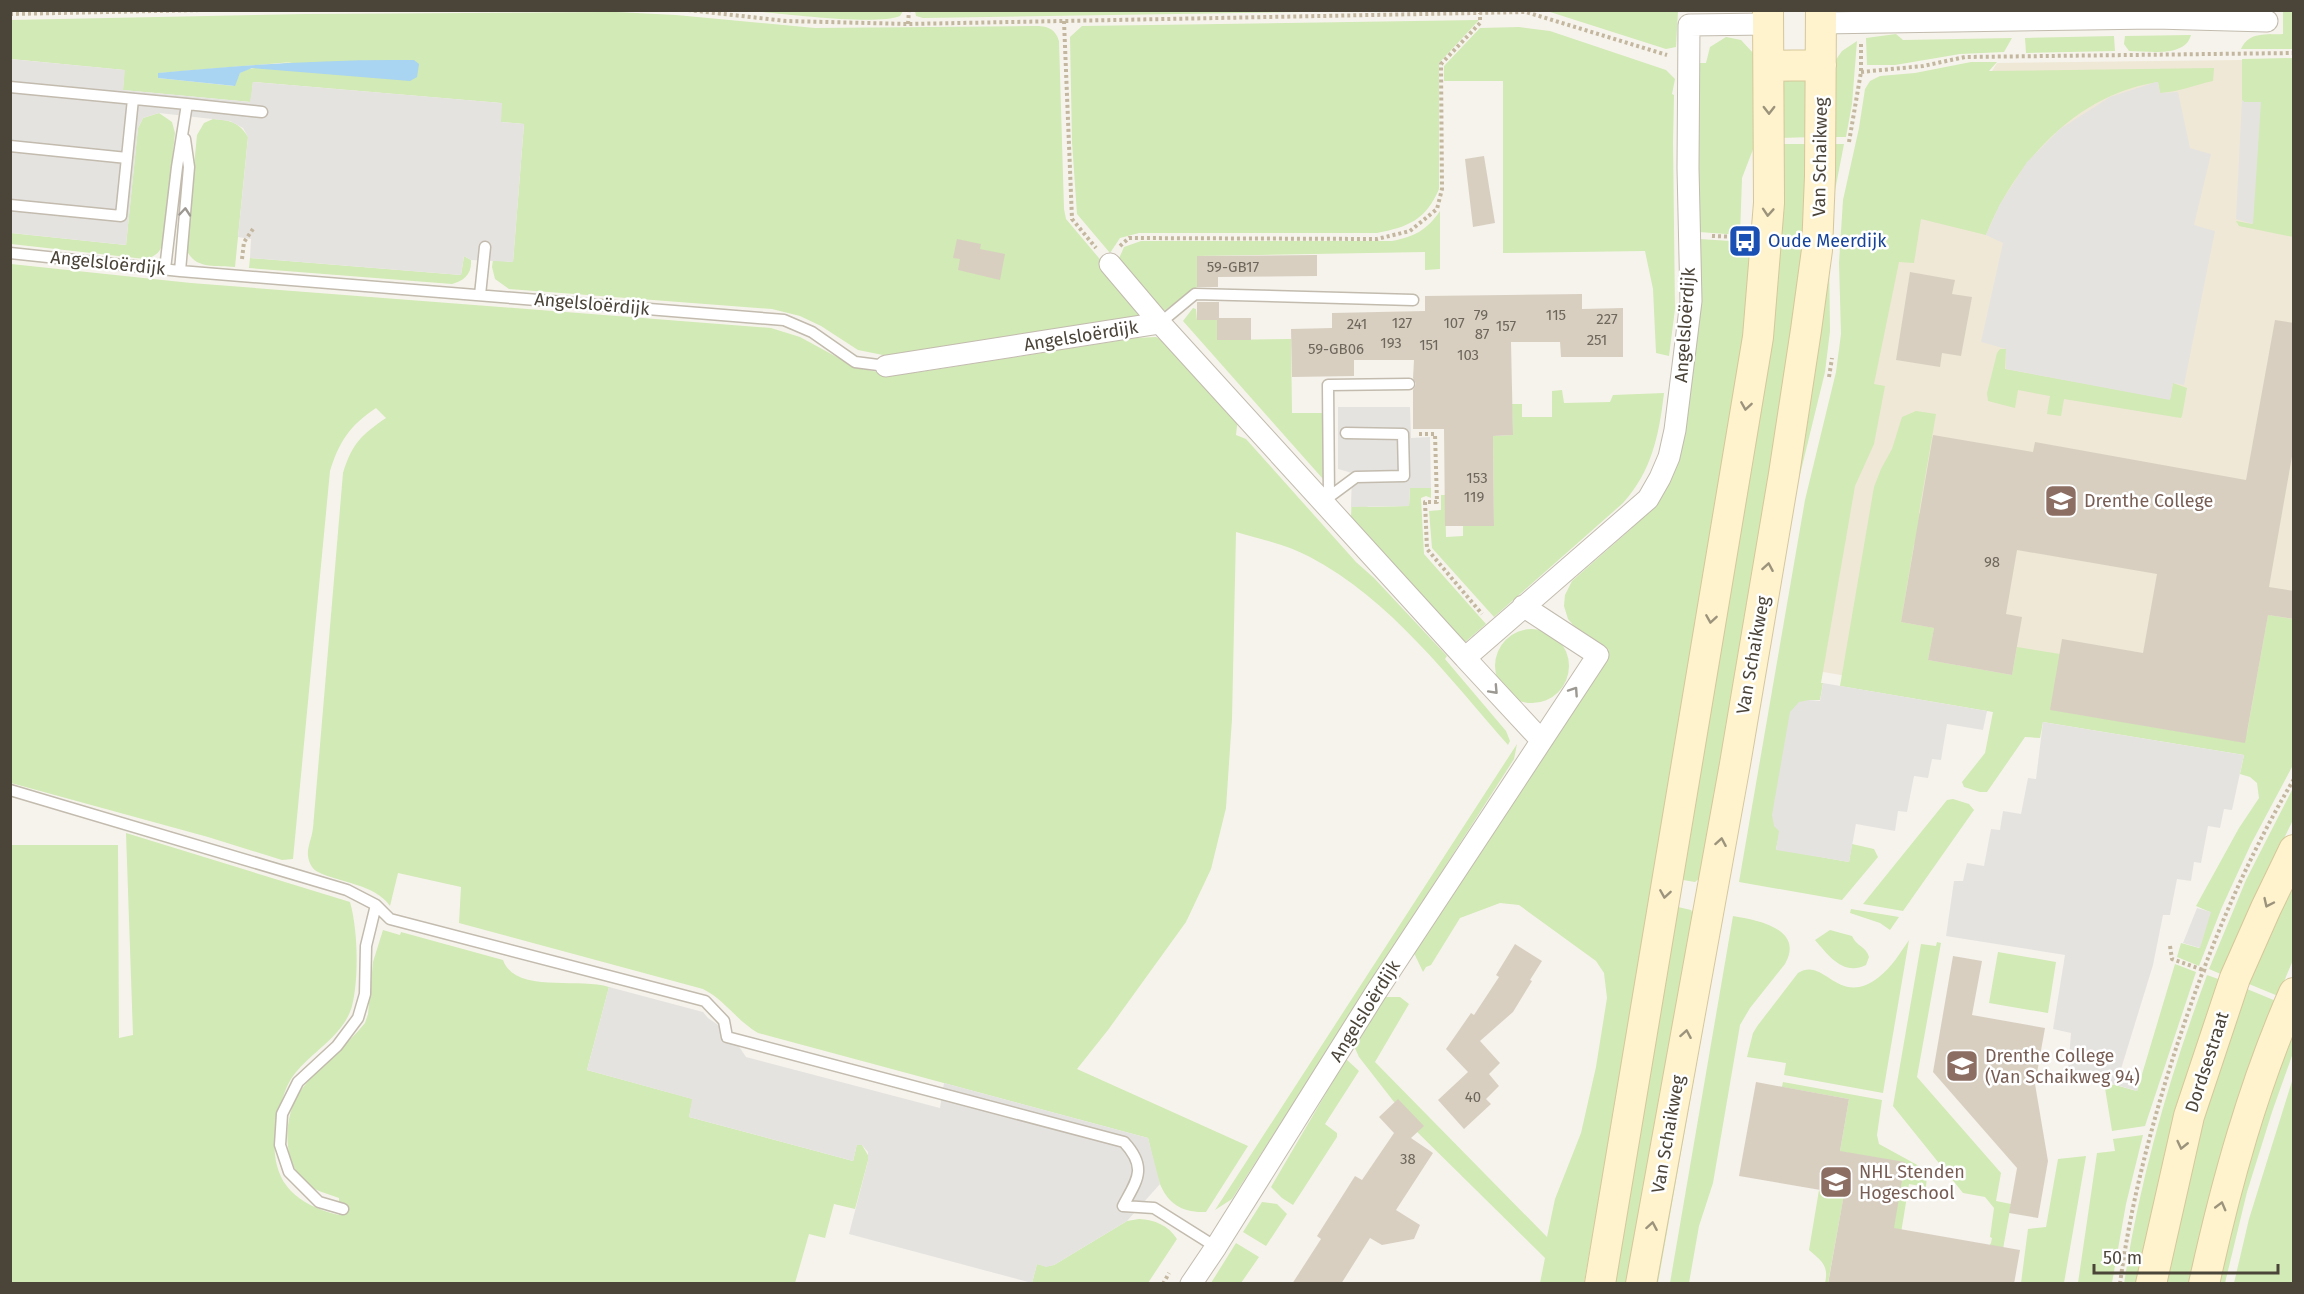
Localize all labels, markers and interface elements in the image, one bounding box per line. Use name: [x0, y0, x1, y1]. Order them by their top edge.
street label: Van Schaikweg: [1808, 96, 1832, 217]
one-way arrow: [1763, 105, 1775, 114]
one-way arrow: [178, 208, 191, 217]
one-way arrow: [1762, 208, 1775, 217]
bus stop icon: Oude Meerdijk: [1727, 223, 1763, 259]
place label: Oude Meerdijk: [1768, 230, 1887, 252]
street label: Angelsloërdijk: [49, 246, 167, 280]
house number: 59-GB17: [1207, 258, 1260, 276]
street label: Angelsloërdijk: [1670, 266, 1700, 383]
street label: Angelsloërdijk: [534, 288, 651, 320]
house number: 79: [1474, 306, 1488, 324]
house number: 115: [1546, 306, 1566, 324]
house number: 227: [1596, 310, 1618, 328]
house number: 127: [1392, 314, 1413, 332]
house number: 107: [1443, 314, 1465, 332]
house number: 241: [1347, 315, 1367, 333]
street label: Angelsloërdijk: [1022, 316, 1140, 356]
house number: 157: [1496, 317, 1516, 335]
house number: 87: [1475, 325, 1490, 343]
house number: 251: [1587, 331, 1607, 349]
house number: 193: [1380, 334, 1402, 352]
house number: 151: [1419, 336, 1439, 354]
house number: 59-GB06: [1308, 340, 1364, 358]
house number: 103: [1457, 346, 1479, 364]
one-way arrow: [1740, 400, 1753, 410]
house number: 153: [1466, 469, 1488, 487]
school or university icon: Drenthe College: [2043, 483, 2079, 519]
house number: 119: [1464, 488, 1484, 506]
place label: Drenthe College: [2084, 490, 2213, 512]
house number: 98: [1984, 553, 2000, 571]
one-way arrow: [1762, 563, 1774, 572]
street label: Van Schaikweg: [1732, 594, 1774, 716]
one-way arrow: [1705, 614, 1717, 623]
one-way arrow: [1487, 683, 1498, 694]
one-way arrow: [1566, 687, 1577, 698]
one-way arrow: [1714, 837, 1727, 847]
one-way arrow: [1659, 889, 1671, 899]
one-way arrow: [2264, 896, 2276, 907]
street label: Angelsloërdijk: [1325, 956, 1405, 1066]
street label: Dordsestraat: [2180, 1008, 2234, 1115]
one-way arrow: [1680, 1029, 1692, 1039]
place label: Drenthe College (Van Schaikweg 94): [1985, 1045, 2140, 1088]
school or university icon: Drenthe College (Van Schaikweg 94): [1944, 1048, 1980, 1084]
street label: Van Schaikweg: [1647, 1073, 1689, 1195]
house number: 40: [1465, 1088, 1481, 1106]
one-way arrow: [2176, 1140, 2189, 1150]
house number: 38: [1400, 1150, 1416, 1168]
place label: NHL Stenden Hogeschool: [1859, 1161, 1965, 1204]
school or university icon: NHL Stenden Hogeschool: [1818, 1164, 1854, 1200]
one-way arrow: [2214, 1201, 2227, 1211]
one-way arrow: [1645, 1221, 1657, 1231]
scale bar: [2094, 1237, 2278, 1275]
text: 50 m: [2103, 1247, 2142, 1269]

